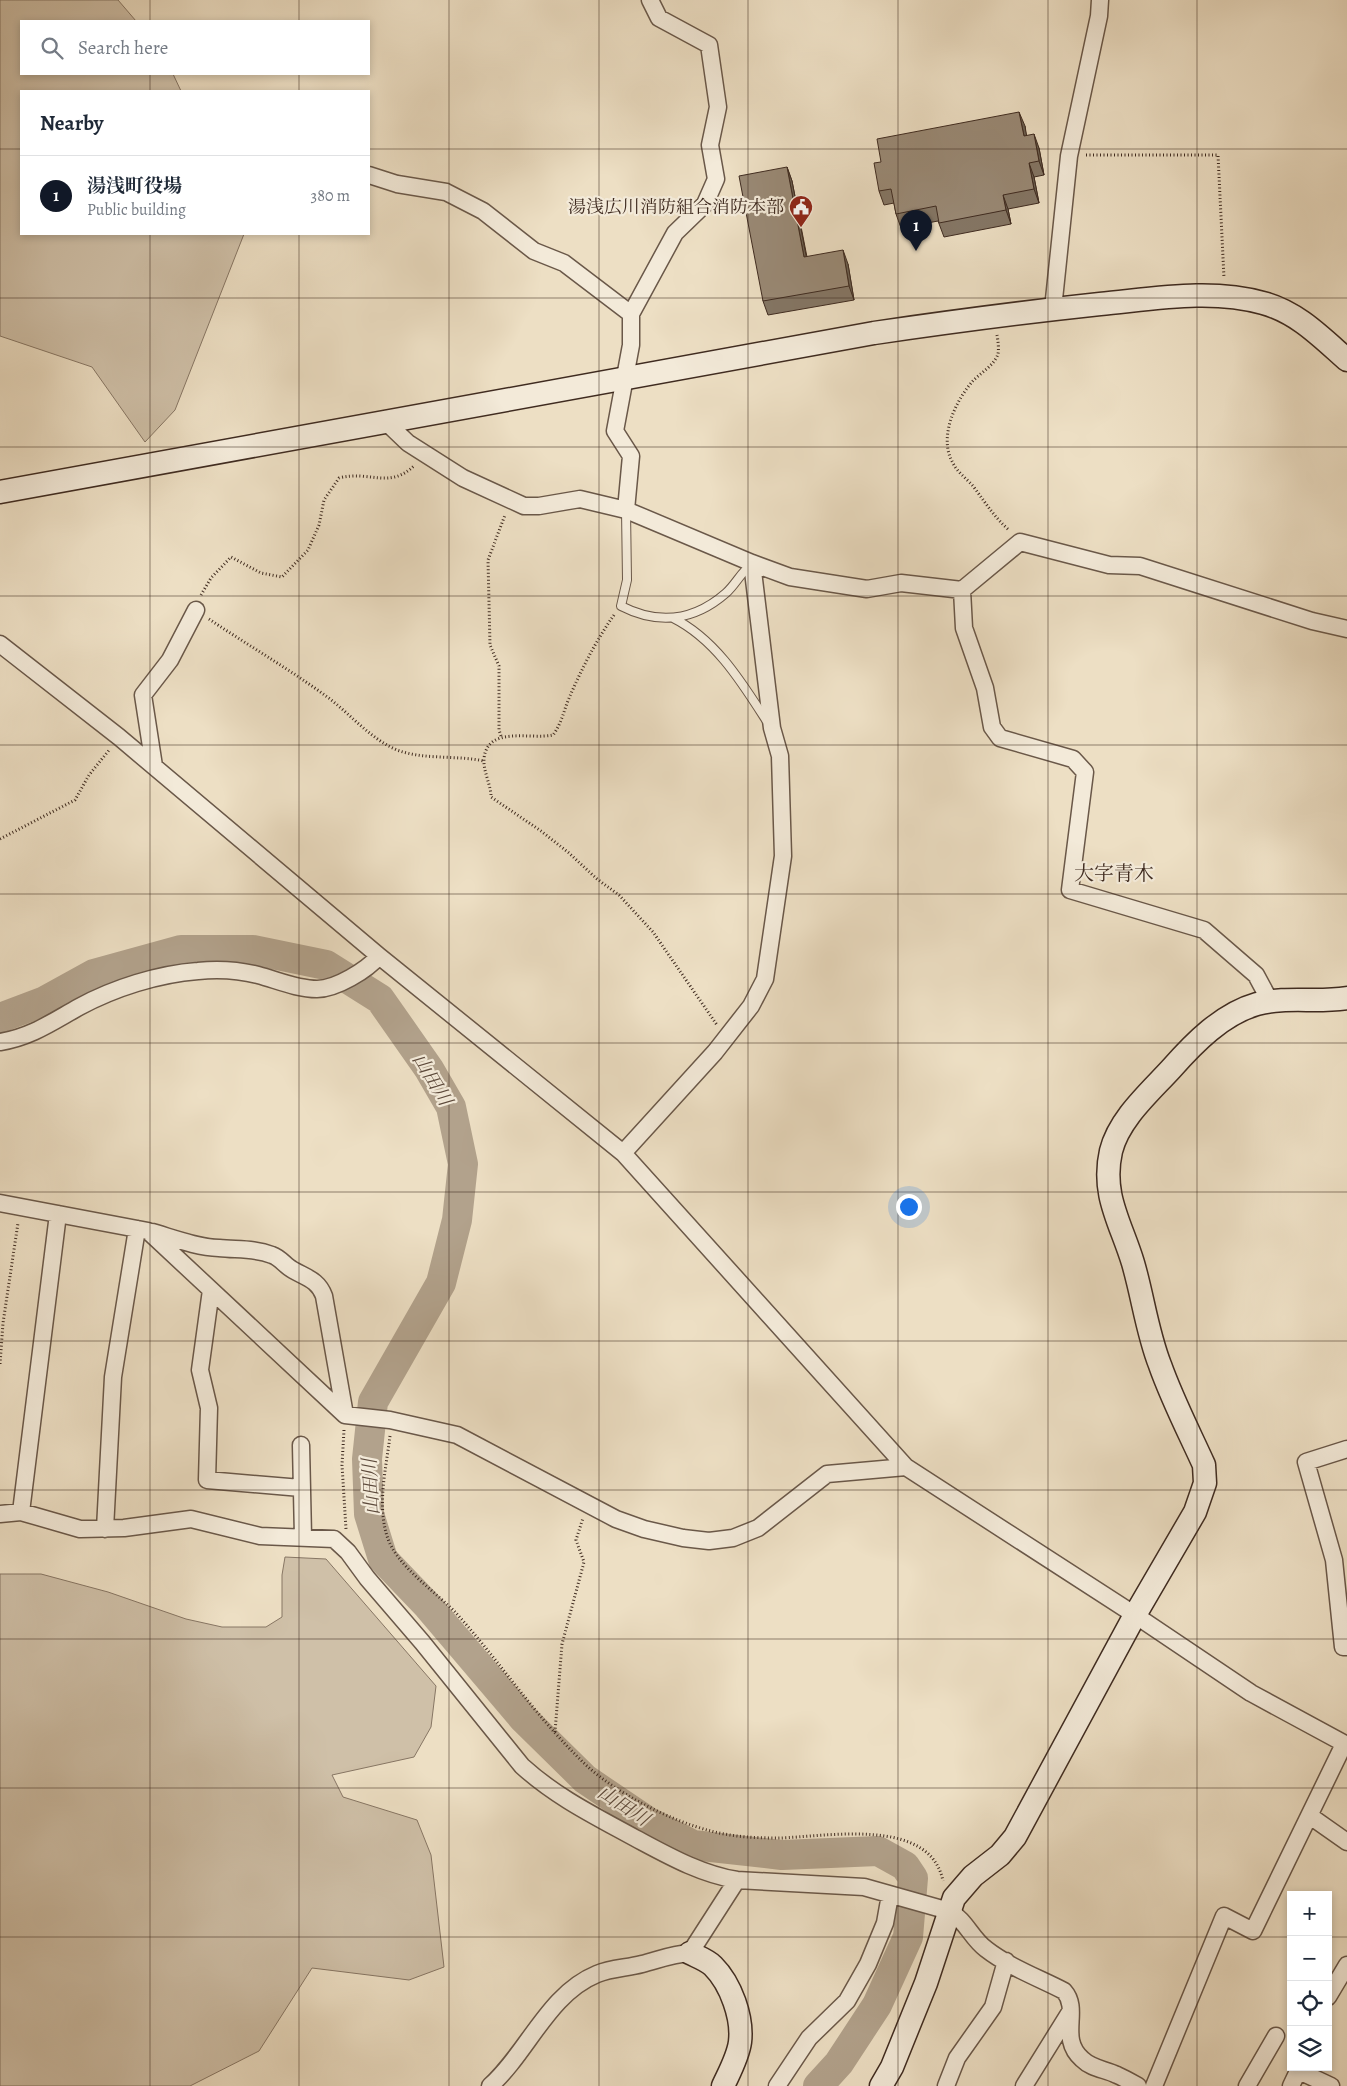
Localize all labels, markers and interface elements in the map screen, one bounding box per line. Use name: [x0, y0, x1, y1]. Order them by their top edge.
search box: [20, 20, 370, 75]
icon: search: [38, 34, 66, 62]
text: Search here: [78, 35, 168, 61]
text: Nearby: [40, 109, 103, 137]
text: 湯浅町役場: [87, 173, 182, 199]
text: 1: [53, 185, 59, 207]
text: 380 m: [311, 185, 350, 207]
public building icon: 湯浅広川消防組合消防本部: [788, 194, 814, 228]
place label: 湯浅広川消防組合消防本部: [568, 195, 784, 219]
text: Public building: [87, 199, 186, 221]
pin: 1: [900, 210, 932, 251]
district label: 大字青木: [1074, 860, 1154, 887]
water label: 山田川: [406, 1048, 459, 1112]
your location: [896, 1194, 922, 1220]
water label: 山田川: [356, 1456, 385, 1516]
water label: 山田川: [592, 1779, 656, 1833]
map controls: [1287, 1891, 1332, 2071]
button: +: [1287, 1891, 1332, 1936]
button: −: [1287, 1936, 1332, 1981]
button: locate: [1287, 1981, 1332, 2026]
button: layers: [1287, 2026, 1332, 2071]

